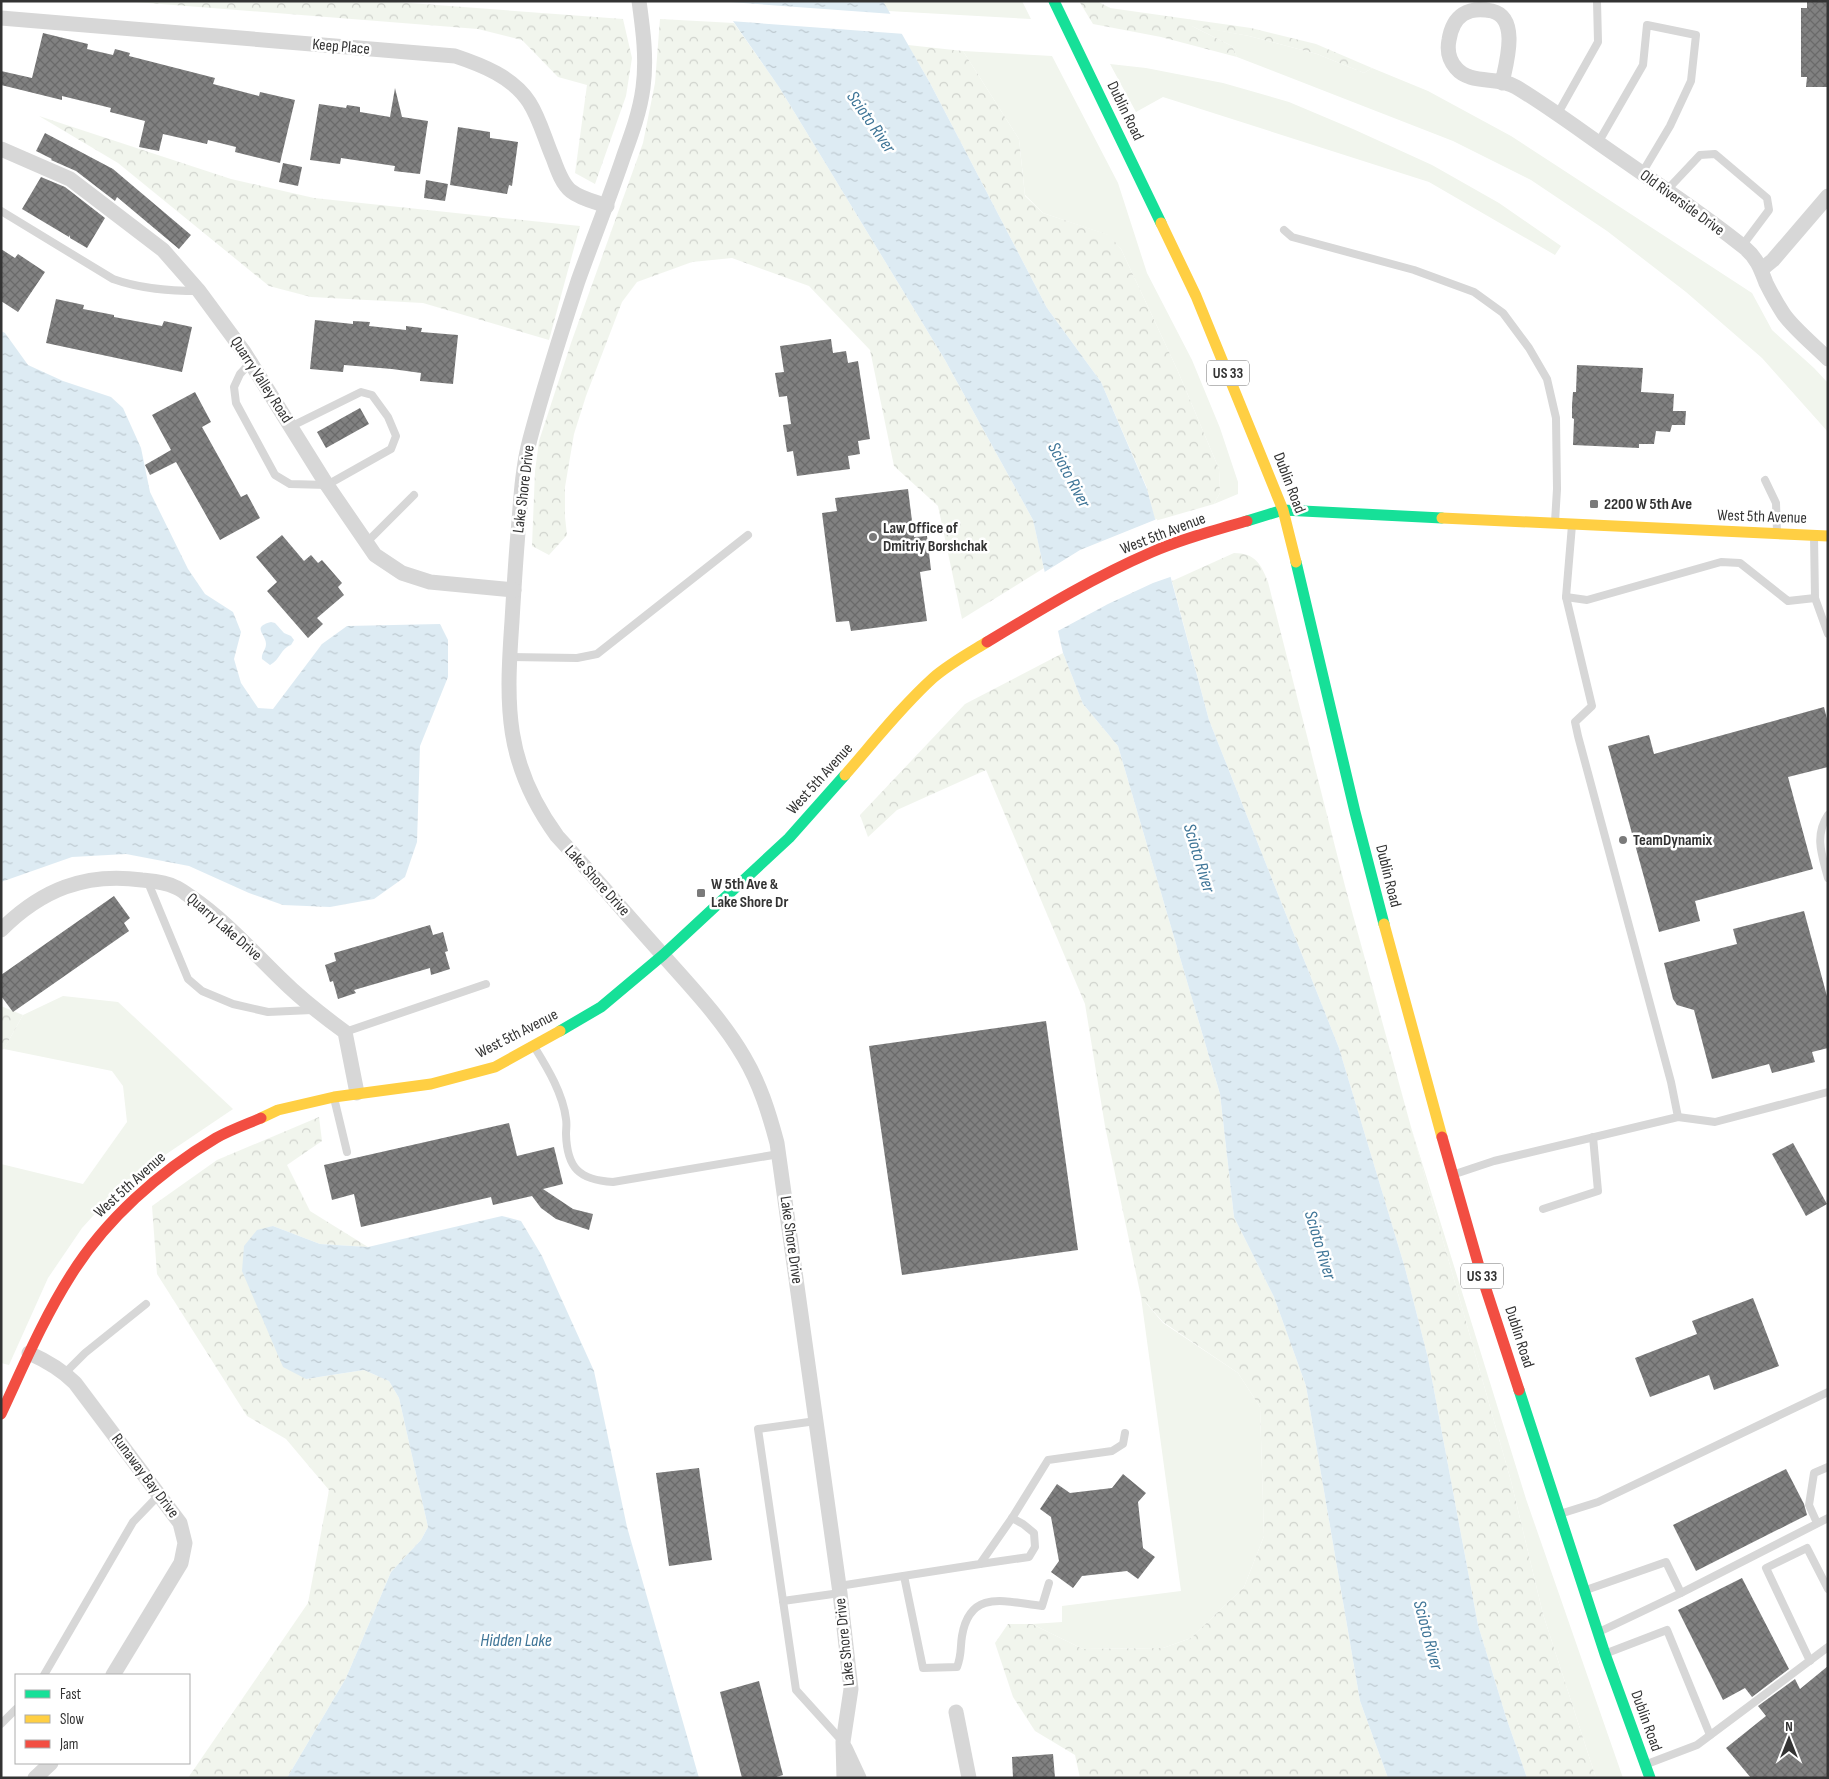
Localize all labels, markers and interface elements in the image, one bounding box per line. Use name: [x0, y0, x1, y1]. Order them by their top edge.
street label: Keep Place: [311, 35, 371, 59]
street label: Dublin Road: [1103, 78, 1147, 144]
water label: Scioto River: [842, 87, 900, 158]
street label: Old Riverside Drive: [1636, 166, 1728, 240]
street label: Quarry Valley Road: [226, 333, 296, 427]
road number: US 33: [1207, 360, 1249, 386]
water label: Scioto River: [1043, 439, 1095, 512]
street label: Lake Shore Drive: [509, 444, 539, 534]
street label: Dublin Road: [1269, 450, 1309, 516]
place label: 2200 W 5th Ave: [1604, 495, 1692, 514]
marker: 2200 W 5th Ave: [1588, 498, 1600, 510]
street label: West 5th Avenue: [1717, 506, 1807, 528]
street label: West 5th Avenue: [1118, 509, 1208, 559]
place label: Law Office of Dmitriy Borshchak: [883, 519, 988, 556]
marker: Law Office of Dmitriy Borshchak: [867, 531, 879, 543]
street label: West 5th Avenue: [783, 739, 857, 819]
water label: Scioto River: [1179, 821, 1220, 896]
place label: TeamDynamix: [1633, 831, 1712, 850]
marker: TeamDynamix: [1617, 834, 1629, 846]
street label: Lake Shore Drive: [560, 842, 634, 920]
street label: Dublin Road: [1371, 843, 1405, 909]
place label: W 5th Ave & Lake Shore Dr: [711, 875, 788, 912]
marker: W 5th Ave & Lake Shore Dr: [695, 887, 707, 899]
street label: Quarry Lake Drive: [182, 889, 266, 965]
street label: West 5th Avenue: [473, 1005, 561, 1063]
street label: West 5th Avenue: [90, 1148, 170, 1222]
street label: Lake Shore Drive: [775, 1195, 807, 1285]
water label: Scioto River: [1300, 1208, 1341, 1283]
road number: US 33: [1461, 1264, 1503, 1288]
street label: Dublin Road: [1500, 1304, 1538, 1370]
street label: Runaway Bay Drive: [107, 1430, 183, 1522]
street label: Lake Shore Drive: [831, 1597, 859, 1687]
water label: Scioto River: [1409, 1598, 1448, 1673]
water label: Hidden Lake: [480, 1630, 552, 1651]
legend: [15, 1674, 190, 1764]
text: Fast: [60, 1685, 82, 1704]
street label: Dublin Road: [1626, 1688, 1666, 1754]
text: Slow: [60, 1710, 84, 1729]
north arrow: [1764, 1714, 1814, 1764]
text: N: [1785, 1718, 1793, 1735]
text: Jam: [59, 1735, 78, 1754]

